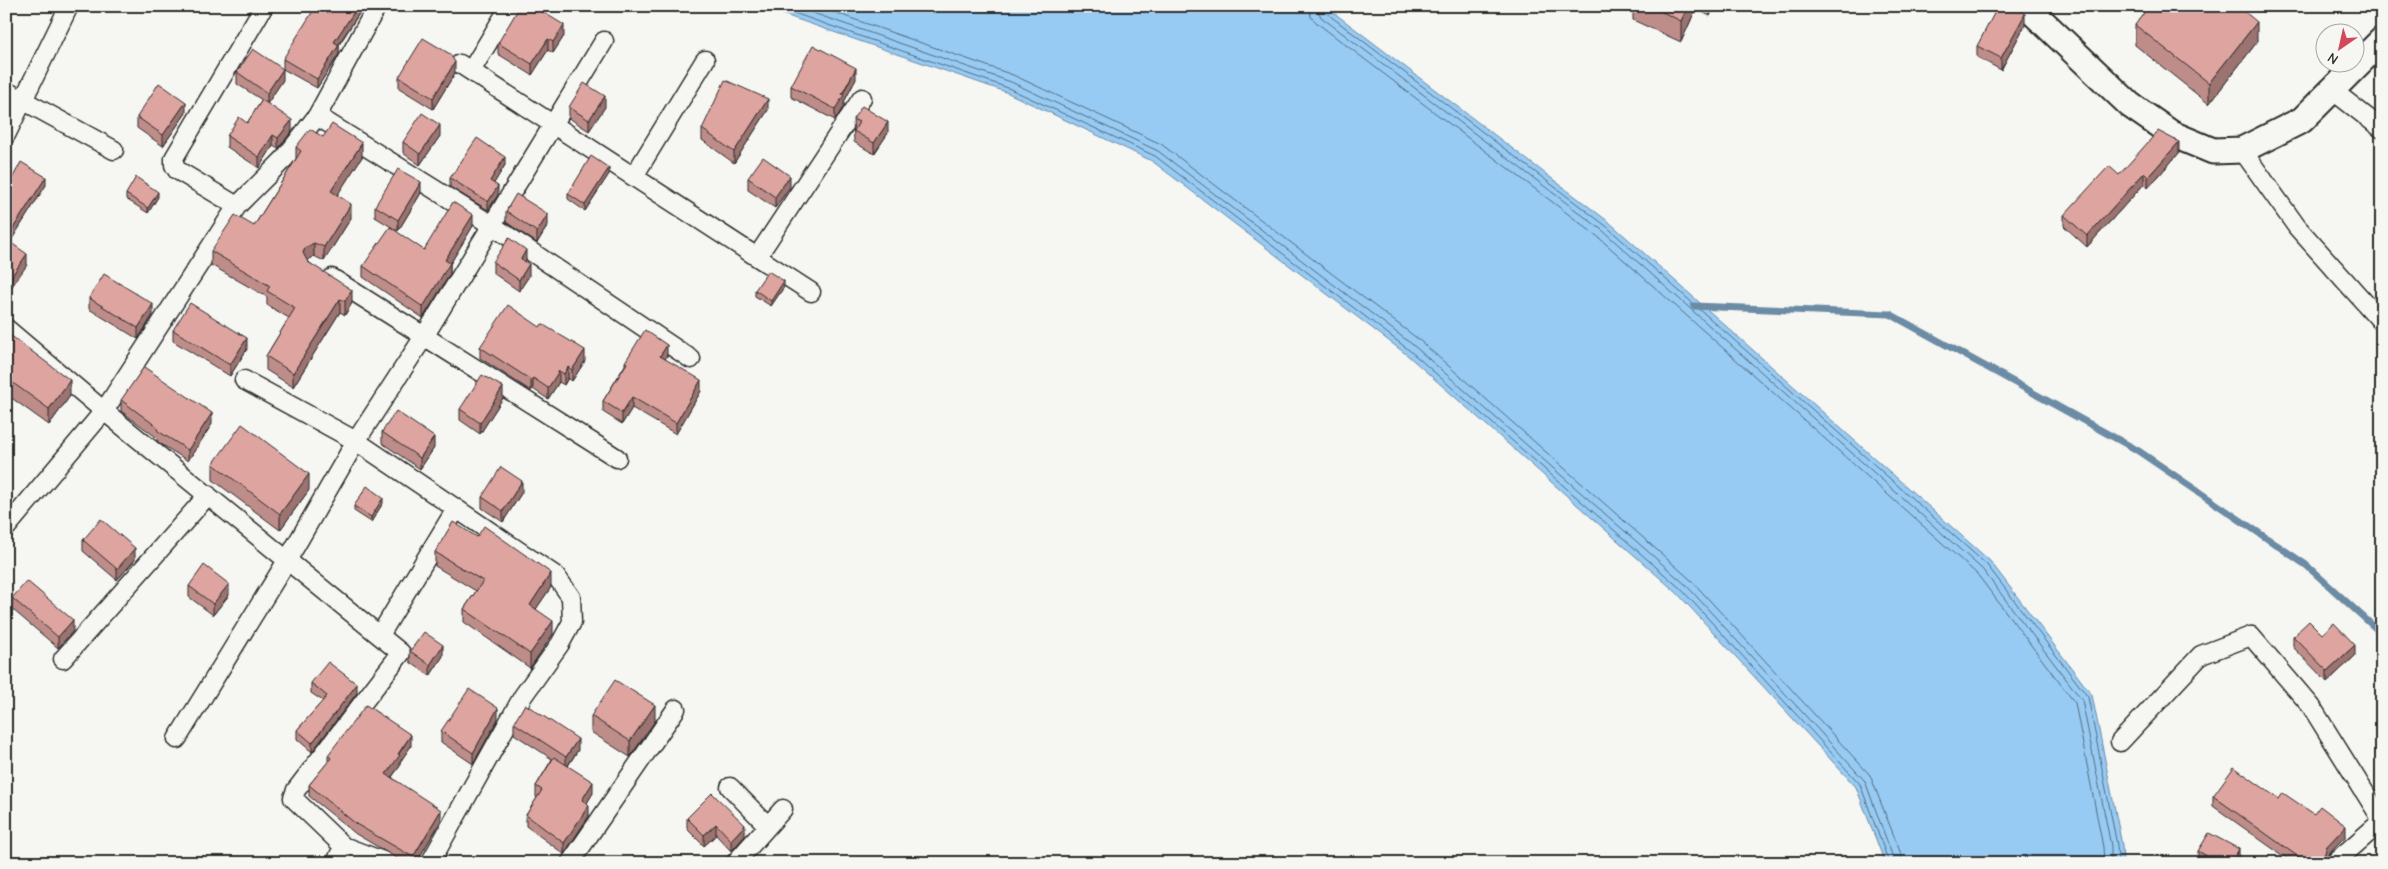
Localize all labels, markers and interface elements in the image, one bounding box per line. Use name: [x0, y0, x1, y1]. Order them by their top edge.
north arrow: [2316, 22, 2366, 72]
text: N: [2324, 49, 2342, 68]

